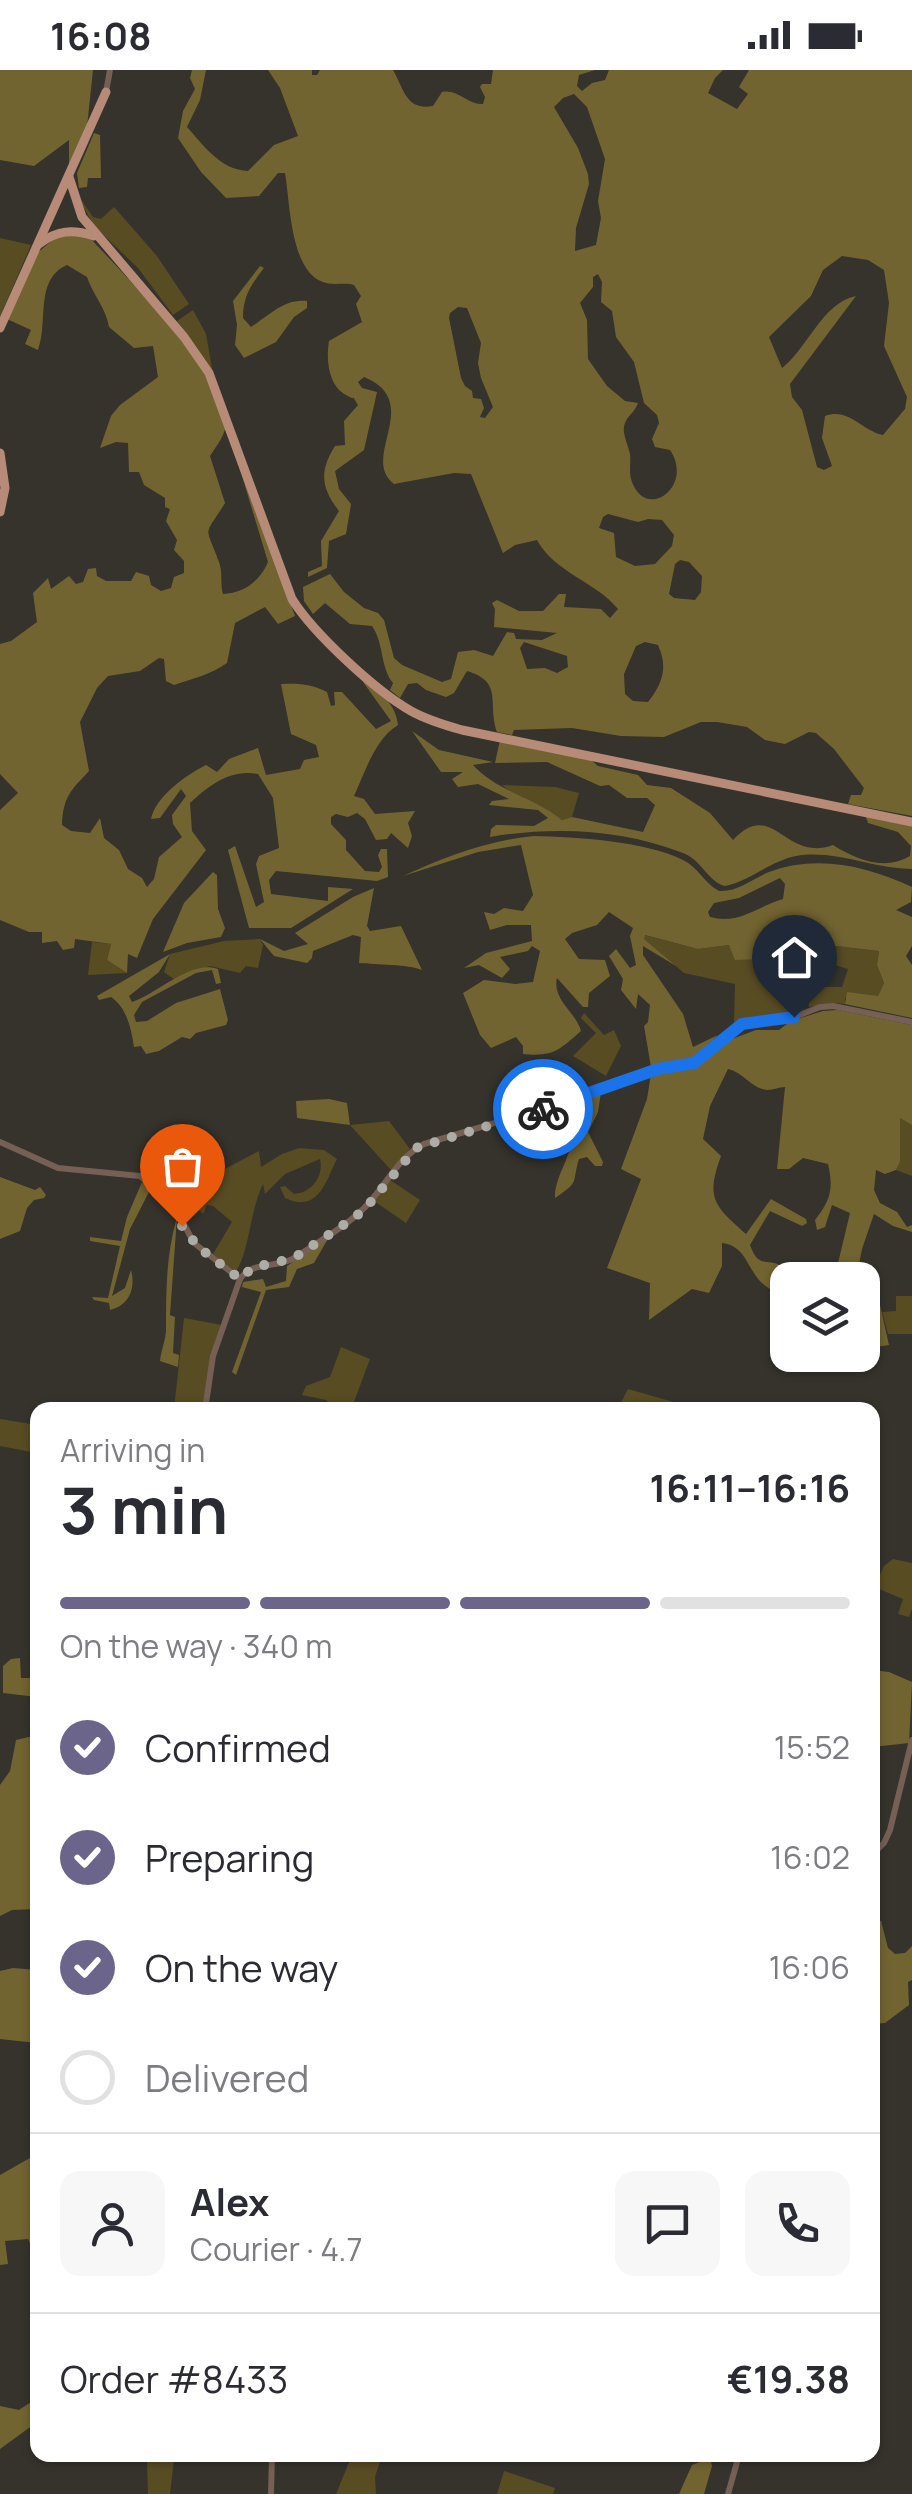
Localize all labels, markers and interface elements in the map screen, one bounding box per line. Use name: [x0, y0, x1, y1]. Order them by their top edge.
text: 16:08: [50, 9, 152, 61]
pin: [752, 915, 837, 1018]
icon: home: [767, 930, 822, 985]
courier: [493, 1059, 593, 1159]
icon: bike: [516, 1082, 571, 1137]
pin: [140, 1124, 225, 1227]
icon: bag: [155, 1139, 210, 1194]
map controls: [770, 1262, 880, 1372]
button: layers: [770, 1262, 880, 1372]
text: Arriving in: [60, 1428, 205, 1472]
text: 16:11–16:16: [650, 1461, 850, 1513]
text: 3 min: [60, 1465, 228, 1554]
text: On the way · 340 m: [60, 1624, 332, 1668]
icon: check: [60, 1720, 115, 1775]
text: Confirmed: [145, 1721, 331, 1773]
text: 15:52: [774, 1725, 850, 1769]
icon: check: [60, 1830, 115, 1885]
text: Preparing: [145, 1831, 314, 1883]
text: 16:02: [770, 1835, 850, 1879]
icon: check: [60, 1940, 115, 1995]
text: On the way: [145, 1941, 338, 1993]
text: 16:06: [769, 1945, 850, 1989]
text: Delivered: [145, 2051, 309, 2103]
button: person: [60, 2171, 165, 2276]
button: chat: [615, 2171, 720, 2276]
button: phone: [745, 2171, 850, 2276]
text: Alex: [190, 2175, 269, 2227]
text: Courier · 4.7: [190, 2227, 363, 2271]
text: Order #8433: [60, 2352, 288, 2404]
text: €19.38: [727, 2352, 850, 2404]

